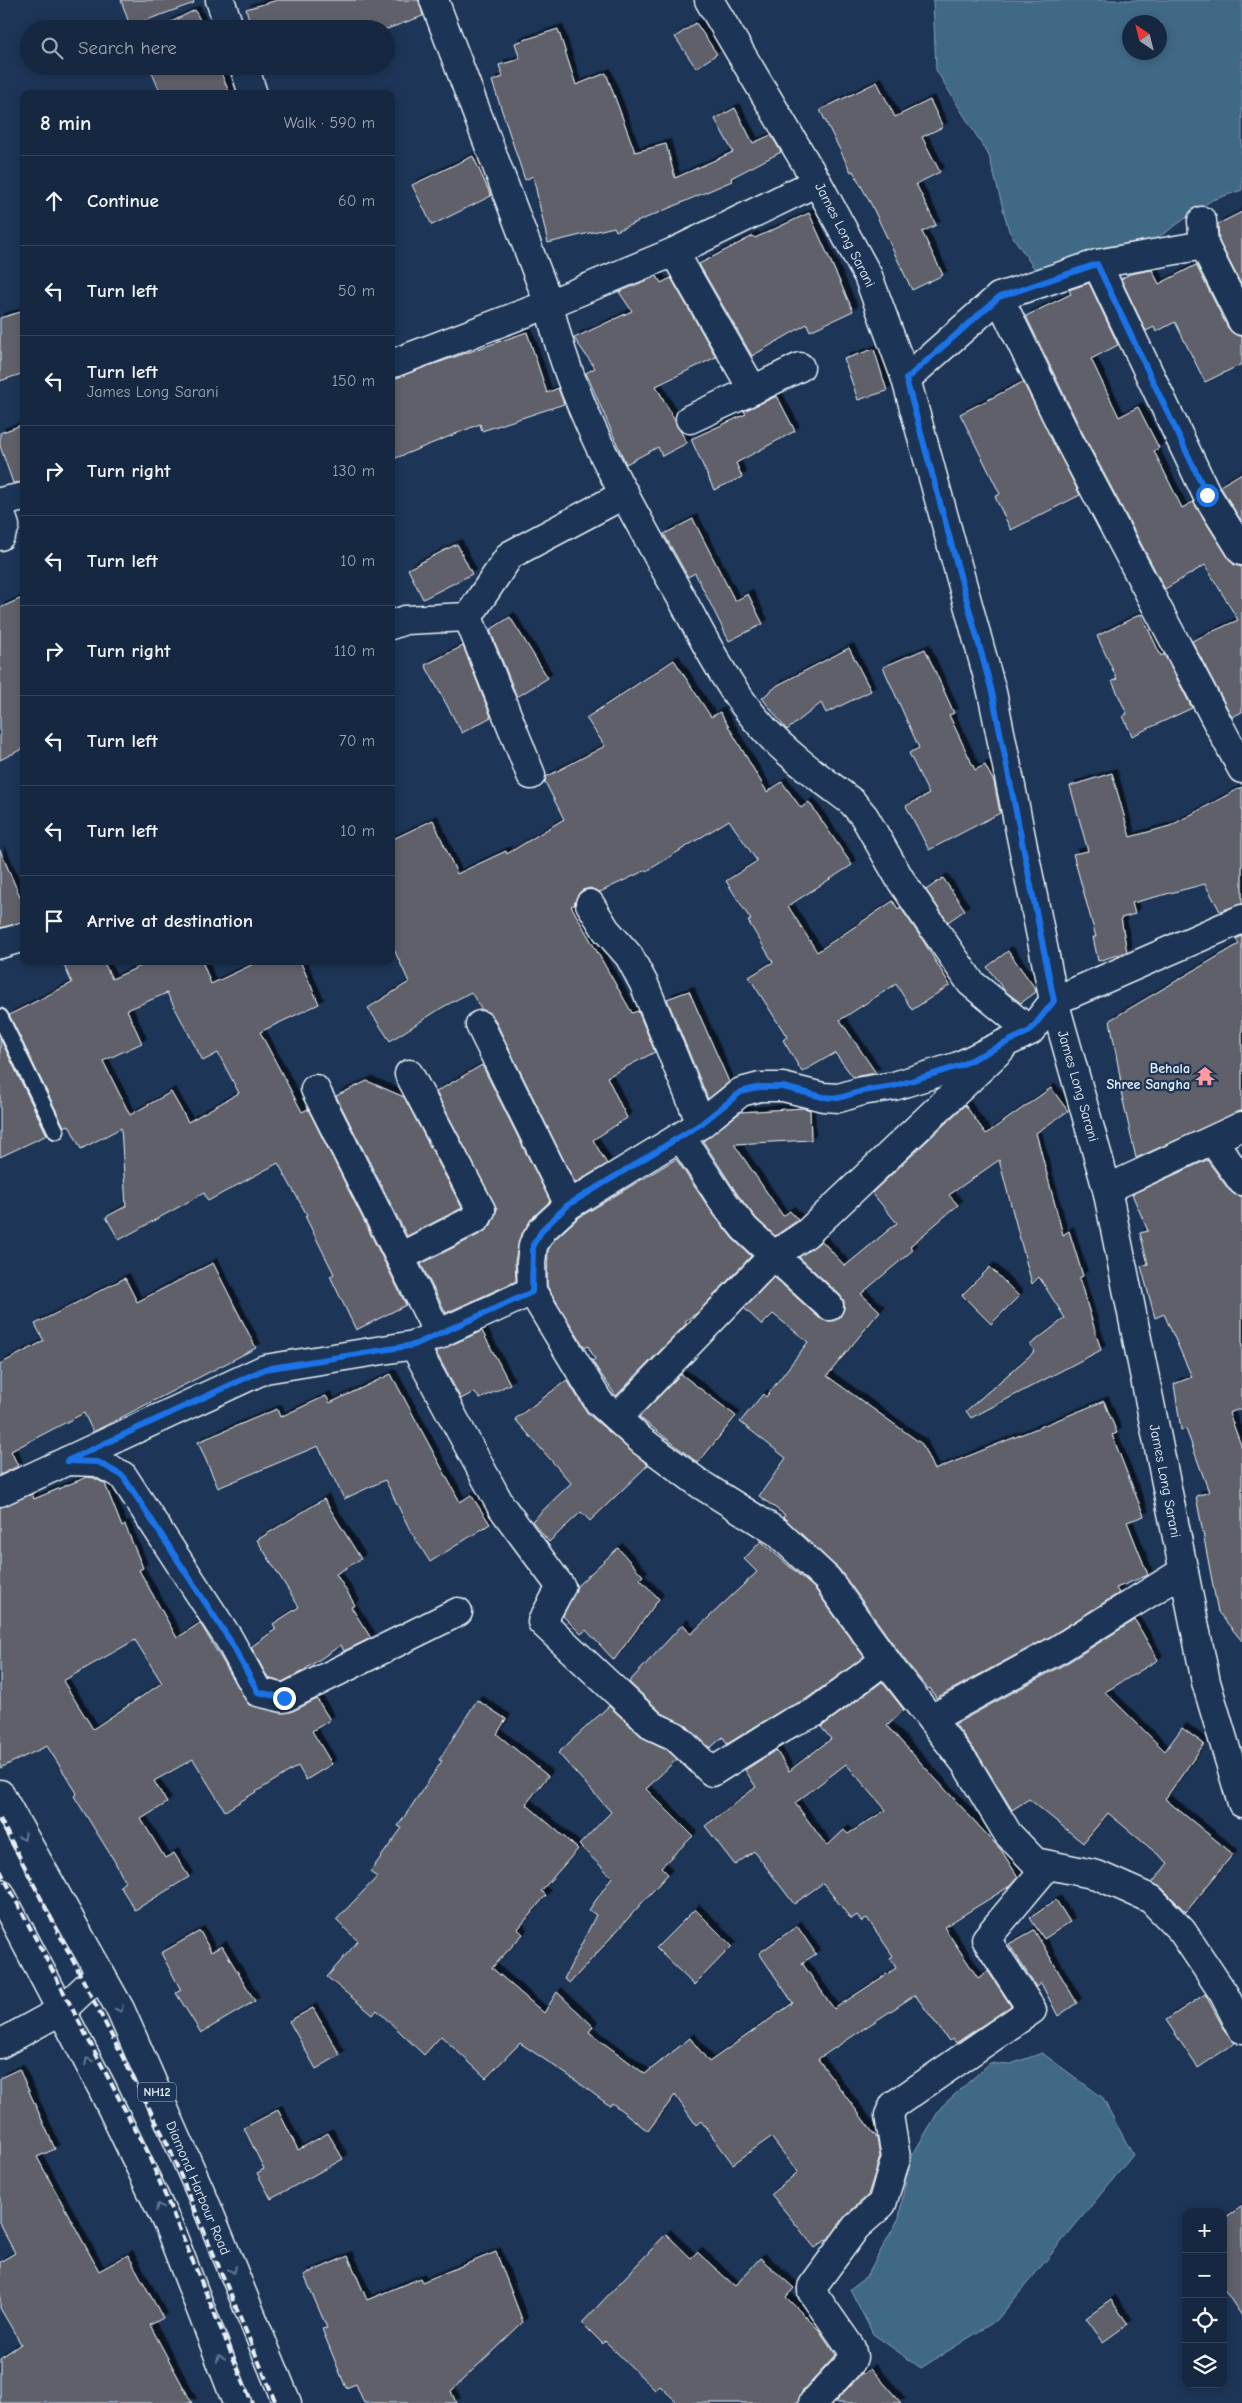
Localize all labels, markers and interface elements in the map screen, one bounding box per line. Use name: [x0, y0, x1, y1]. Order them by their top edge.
north arrow: [1122, 15, 1167, 60]
search box: [20, 20, 395, 75]
icon: search: [38, 34, 66, 62]
text: Search here: [78, 37, 177, 59]
text: 8 min: [40, 111, 91, 135]
text: Walk · 590 m: [284, 114, 375, 132]
street label: James Long Sarani: [811, 180, 879, 290]
icon: ahead: [40, 187, 68, 215]
text: Continue: [87, 190, 159, 212]
text: 60 m: [338, 192, 375, 210]
icon: left: [40, 277, 68, 305]
text: Turn left: [87, 280, 158, 302]
text: 50 m: [338, 282, 375, 300]
text: Turn left: [87, 361, 158, 383]
icon: left: [40, 367, 68, 395]
text: 150 m: [332, 372, 375, 390]
text: James Long Sarani: [87, 383, 219, 401]
icon: right: [40, 457, 68, 485]
text: Turn right: [87, 460, 171, 482]
text: 130 m: [332, 462, 375, 480]
route start: [1196, 484, 1219, 507]
icon: left: [40, 547, 68, 575]
text: Turn left: [87, 550, 158, 572]
text: 10 m: [340, 552, 375, 570]
icon: right: [40, 637, 68, 665]
text: Turn right: [87, 640, 171, 662]
text: 110 m: [334, 642, 375, 660]
icon: left: [40, 727, 68, 755]
text: Turn left: [87, 730, 158, 752]
text: 70 m: [339, 732, 375, 750]
icon: left: [40, 817, 68, 845]
text: Turn left: [87, 820, 158, 842]
text: 10 m: [340, 822, 375, 840]
icon: arrive: [40, 907, 68, 935]
text: Arrive at destination: [87, 910, 253, 932]
street label: James Long Sarani: [1054, 1028, 1102, 1144]
place label: Behala Shree Sangha: [1106, 1060, 1190, 1093]
temple icon: Behala Shree Sangha: [1194, 1065, 1216, 1087]
street label: James Long Sarani: [1146, 1423, 1184, 1539]
route end: [273, 1687, 296, 1710]
one-way arrow: [17, 1831, 27, 1840]
one-way arrow: [114, 2004, 124, 2013]
one-way arrow: [84, 2057, 94, 2066]
road number: NH12: [138, 2082, 176, 2102]
street label: Diamond Harbour Road: [162, 2119, 234, 2257]
one-way arrow: [155, 2203, 165, 2212]
map controls: [1182, 2208, 1227, 2388]
button: +: [1182, 2208, 1227, 2253]
button: −: [1182, 2253, 1227, 2298]
one-way arrow: [227, 2265, 237, 2274]
button: locate: [1182, 2298, 1227, 2343]
button: layers: [1182, 2343, 1227, 2388]
one-way arrow: [215, 2354, 225, 2362]

